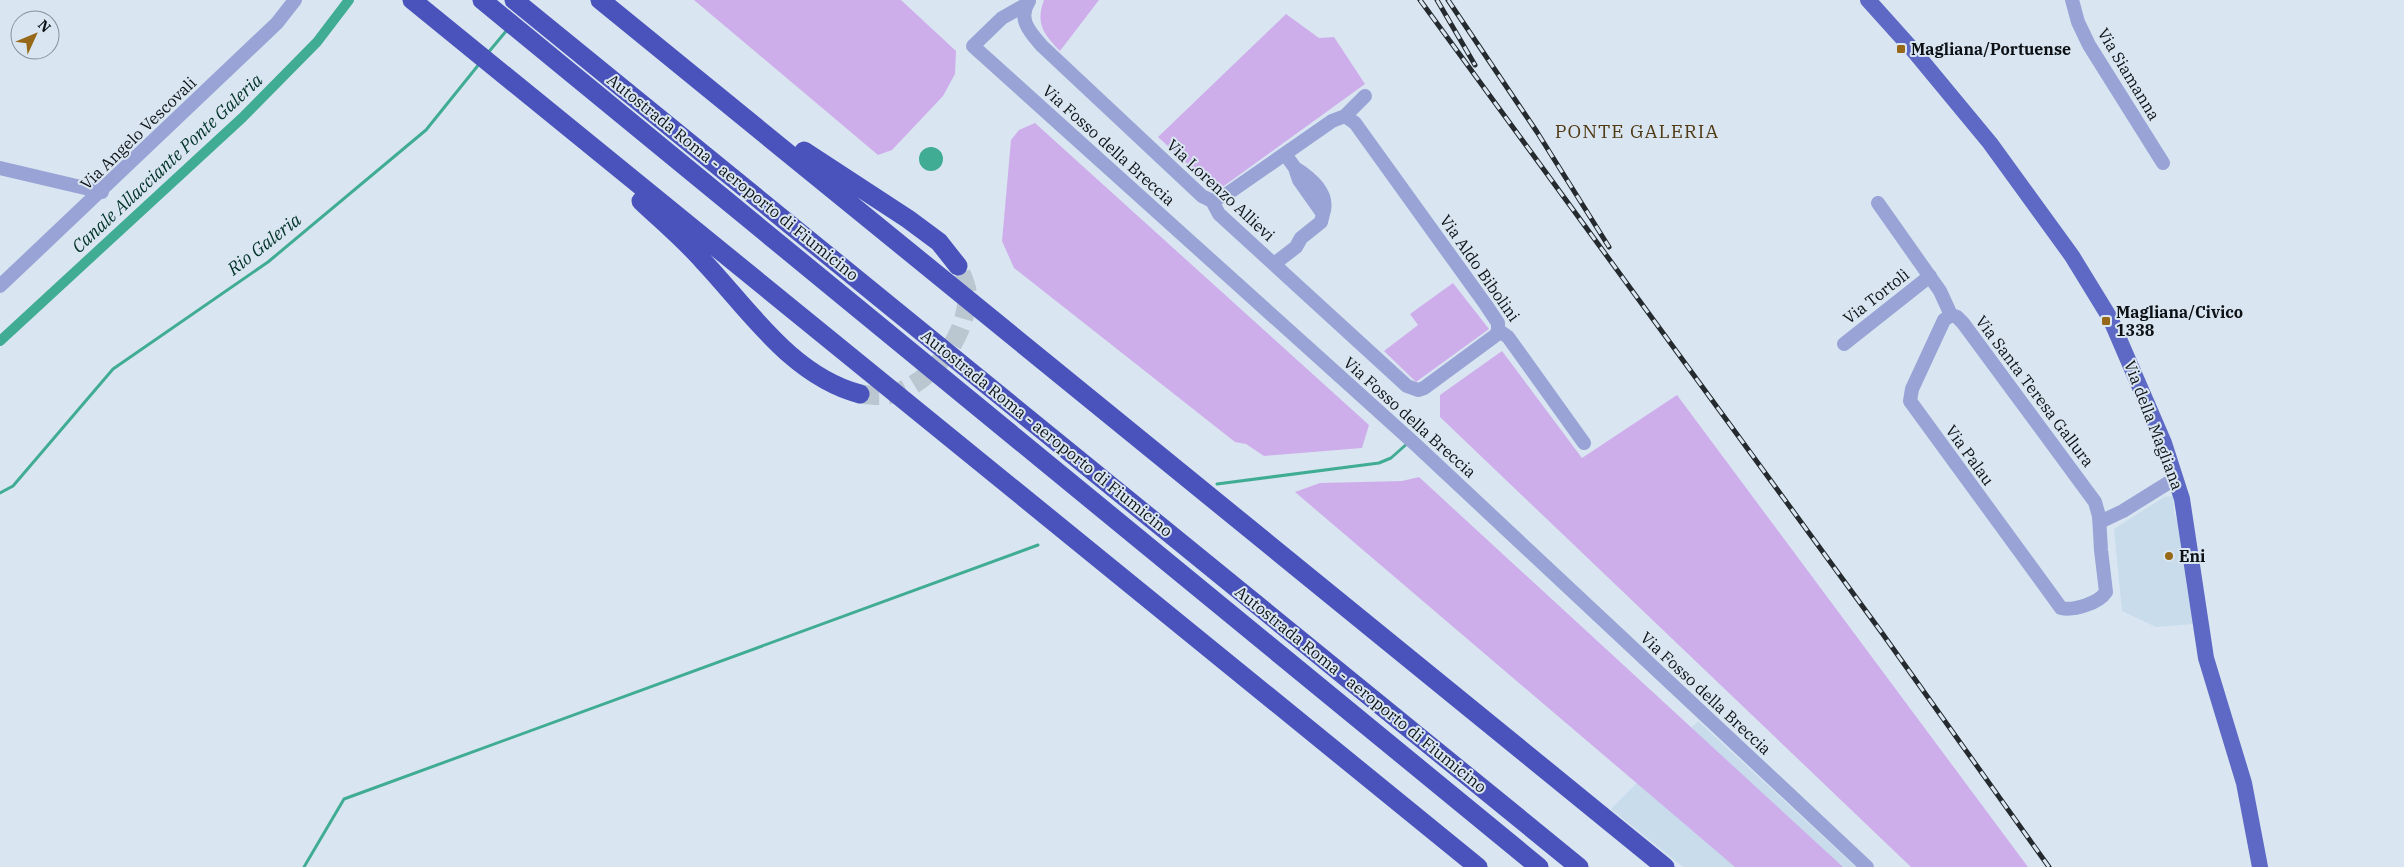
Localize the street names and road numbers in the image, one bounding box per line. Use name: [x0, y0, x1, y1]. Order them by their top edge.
street label: Via Siamanna: [2094, 24, 2165, 124]
street label: Autostrada Roma - aeroporto di Fiumicino: [603, 69, 863, 285]
street label: Via Angelo Vescovali: [76, 72, 200, 194]
street label: Via Fosso della Breccia: [1039, 80, 1180, 210]
street label: Via Lorenzo Allievi: [1163, 135, 1279, 245]
street label: Via Aldo Bibolini: [1436, 211, 1524, 325]
street label: Via Tortolì: [1839, 264, 1913, 328]
street label: Via Santa Teresa Gallura: [1972, 311, 2099, 471]
street label: Autostrada Roma - aeroporto di Fiumicino: [917, 325, 1177, 541]
street label: Via Fosso della Breccia: [1340, 352, 1481, 482]
street label: Via della Magliana: [2120, 357, 2188, 493]
street label: Via Palau: [1941, 421, 1999, 489]
street label: Autostrada Roma - aeroporto di Fiumicino: [1231, 581, 1491, 797]
street label: Via Fosso della Breccia: [1637, 627, 1776, 759]

